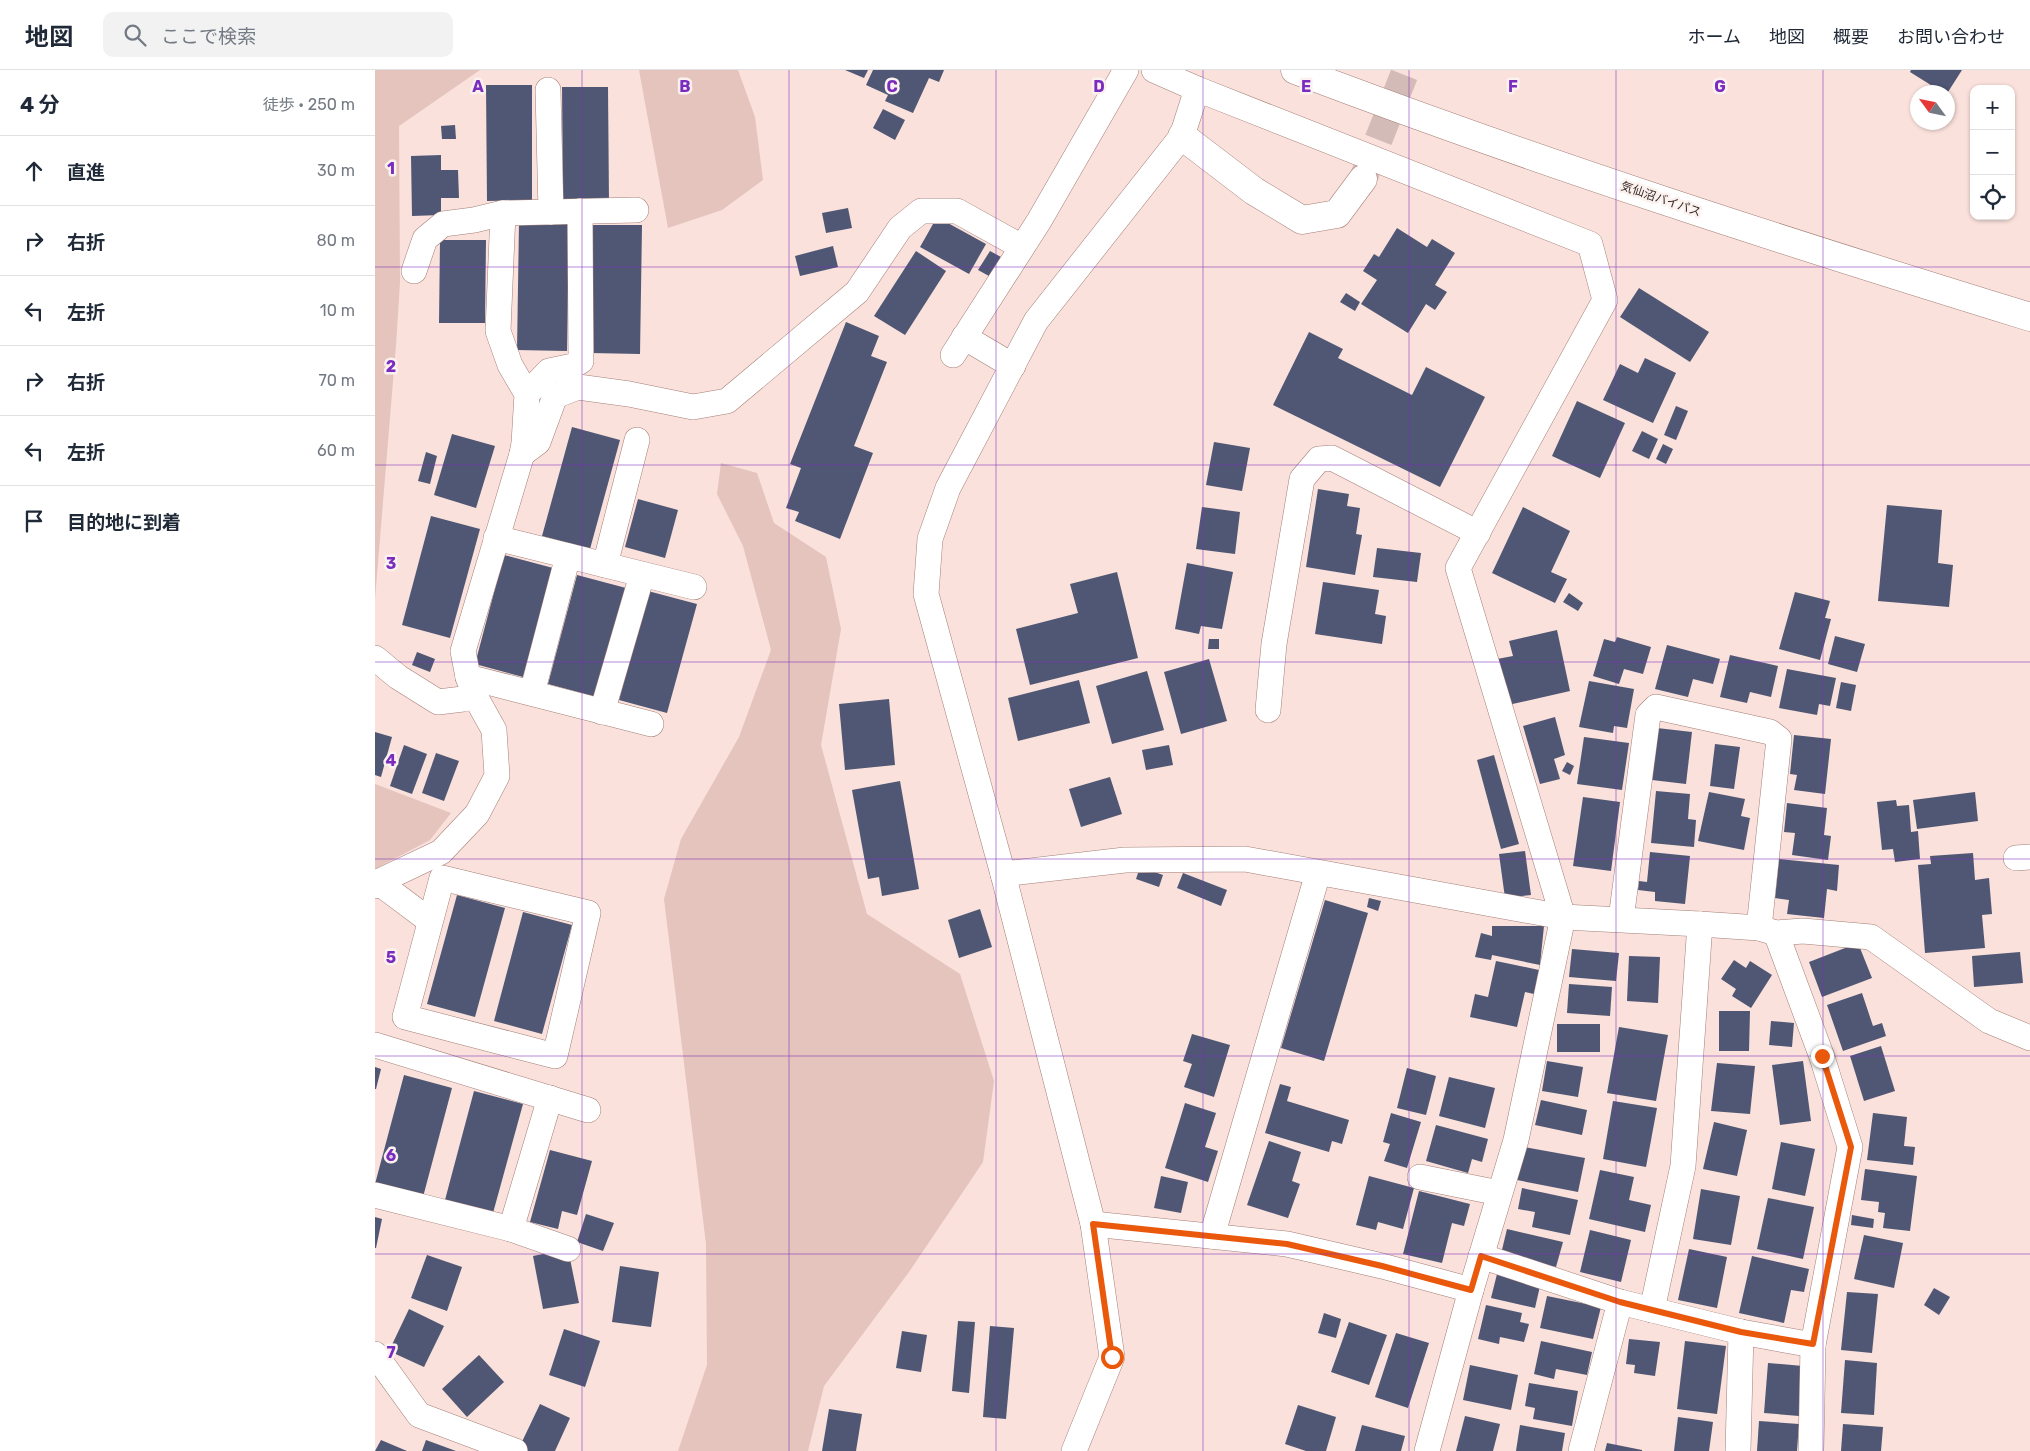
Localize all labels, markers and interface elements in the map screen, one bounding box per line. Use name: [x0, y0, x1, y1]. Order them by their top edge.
search box: [103, 12, 453, 57]
icon: search: [121, 21, 149, 49]
text: 地図: [25, 23, 73, 51]
text: ここで検索: [161, 25, 256, 48]
text: ホーム: [1688, 26, 1741, 48]
text: 地図: [1769, 26, 1805, 48]
text: 概要: [1833, 26, 1869, 48]
text: お問い合わせ: [1897, 26, 2005, 48]
text: A: [472, 77, 484, 96]
text: B: [679, 77, 691, 96]
text: C: [886, 77, 898, 96]
text: D: [1093, 77, 1105, 96]
text: E: [1301, 77, 1311, 96]
text: F: [1508, 77, 1518, 96]
text: G: [1714, 77, 1726, 96]
north arrow: [1910, 85, 1955, 130]
map controls: [1970, 85, 2015, 220]
button: +: [1970, 85, 2015, 130]
text: 4 分: [20, 92, 60, 117]
text: 徒歩 · 250 m: [263, 95, 355, 114]
button: −: [1970, 130, 2015, 175]
icon: ahead: [20, 157, 48, 185]
text: 1: [387, 159, 395, 178]
text: 直進: [67, 161, 105, 184]
text: 30 m: [317, 161, 355, 180]
button: locate: [1970, 175, 2015, 220]
street label: 気仙沼バイパス: [1619, 179, 1703, 219]
icon: right: [20, 227, 48, 255]
text: 右折: [67, 231, 105, 254]
text: 80 m: [317, 231, 355, 250]
icon: left: [20, 297, 48, 325]
text: 左折: [67, 301, 105, 324]
text: 10 m: [320, 301, 355, 320]
text: 2: [386, 357, 396, 376]
icon: right: [20, 367, 48, 395]
text: 右折: [67, 371, 105, 394]
text: 70 m: [318, 371, 355, 390]
icon: left: [20, 437, 48, 465]
text: 左折: [67, 441, 105, 464]
text: 60 m: [317, 441, 355, 460]
icon: arrive: [20, 507, 48, 535]
text: 目的地に到着: [67, 511, 181, 534]
text: 3: [386, 554, 396, 573]
text: 4: [386, 751, 397, 770]
text: 5: [386, 948, 396, 967]
route end: [1811, 1045, 1834, 1068]
text: 6: [386, 1146, 396, 1165]
text: 7: [386, 1343, 396, 1362]
route start: [1101, 1346, 1124, 1369]

